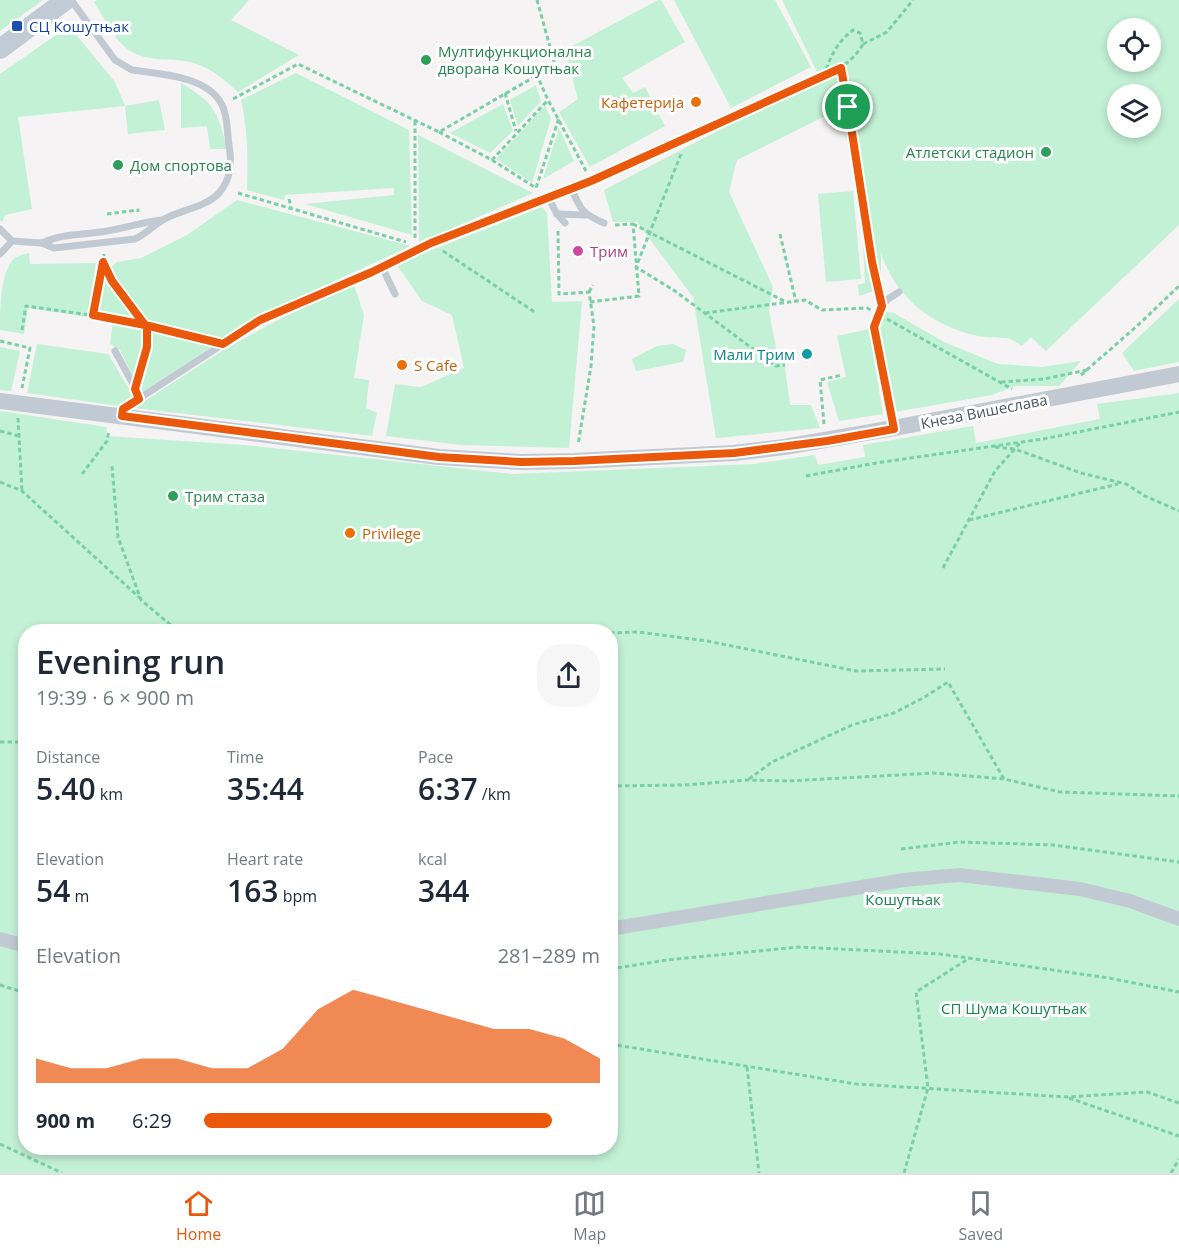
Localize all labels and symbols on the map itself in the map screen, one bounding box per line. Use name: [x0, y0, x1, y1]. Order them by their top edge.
place label: СЦ Кошутњак: [29, 16, 129, 36]
marker: СЦ Кошутњак: [10, 19, 24, 33]
place label: Мултифункционална дворана Кошутњак: [438, 41, 592, 78]
marker: Мултифункционална дворана Кошутњак: [419, 53, 433, 67]
pin: [822, 81, 873, 132]
place label: Кафетерија: [601, 92, 684, 112]
marker: Кафетерија: [689, 95, 703, 109]
place label: Атлетски стадион: [906, 142, 1034, 162]
marker: Атлетски стадион: [1039, 145, 1053, 159]
place label: Дом спортова: [130, 155, 232, 175]
marker: Дом спортова: [111, 158, 125, 172]
place label: Трим: [590, 241, 628, 261]
marker: Трим: [571, 244, 585, 258]
place label: Мали Трим: [713, 344, 795, 364]
marker: Мали Трим: [800, 347, 814, 361]
place label: S Cafe: [414, 355, 457, 375]
marker: S Cafe: [395, 358, 409, 372]
street label: Кнеза Вишеслава: [919, 389, 1049, 433]
place label: Трим стаза: [185, 486, 265, 506]
marker: Трим стаза: [166, 489, 180, 503]
place label: Privilege: [362, 523, 421, 543]
marker: Privilege: [343, 526, 357, 540]
park label: Кошутњак: [865, 889, 941, 909]
park label: СП Шума Кошутњак: [941, 998, 1087, 1018]

